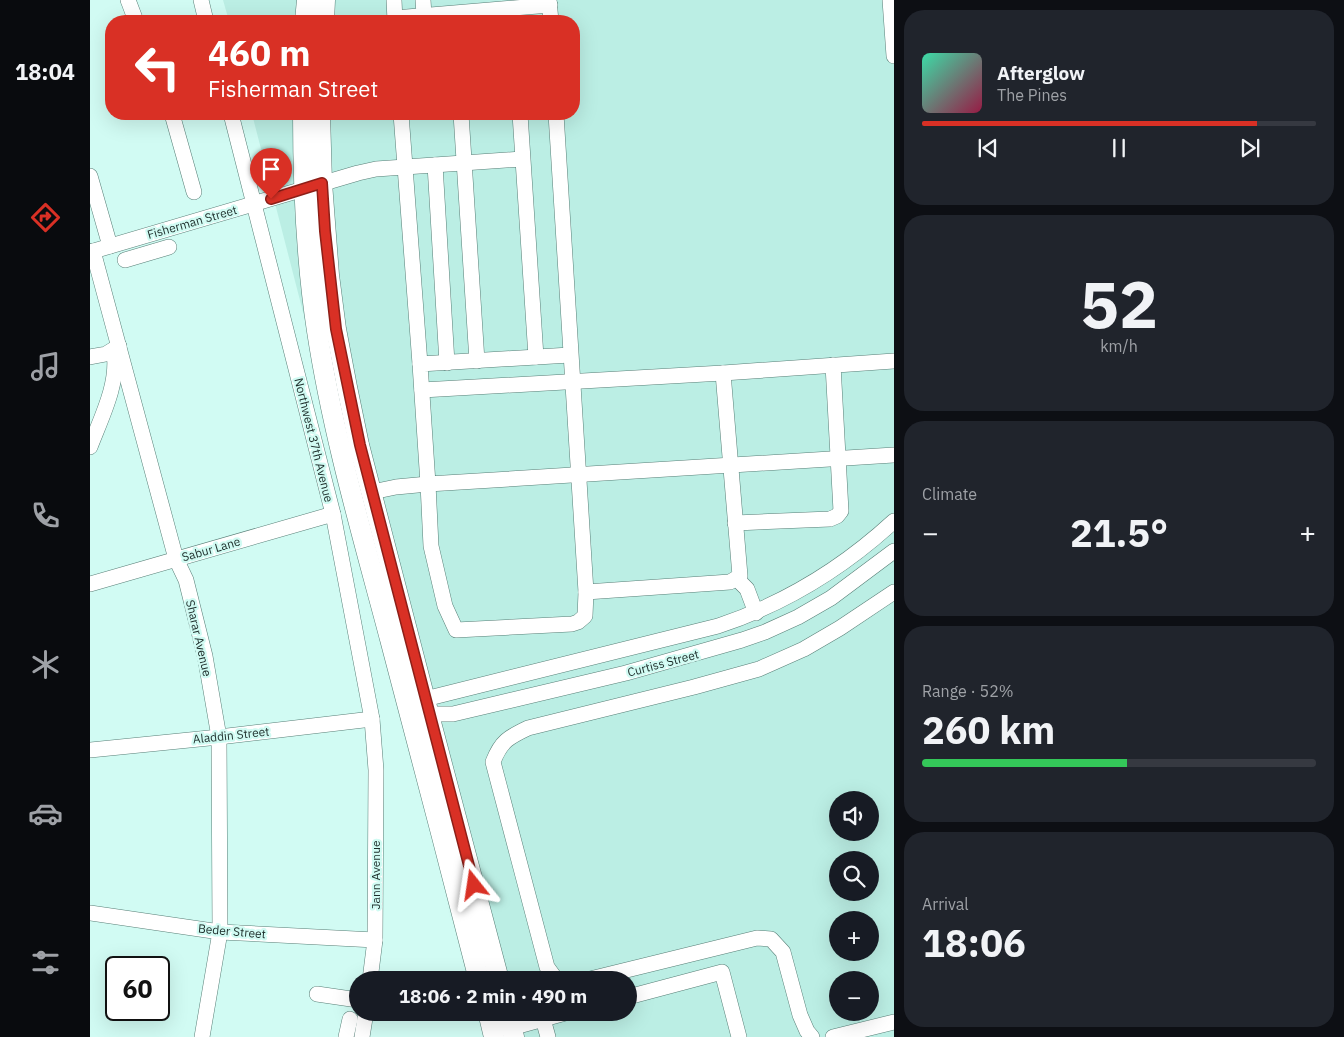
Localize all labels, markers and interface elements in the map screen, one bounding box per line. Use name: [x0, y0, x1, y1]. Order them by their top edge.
text: 460 m: [208, 30, 311, 76]
icon: left: [125, 35, 190, 100]
text: 18:04: [15, 57, 75, 86]
text: Afterglow: [997, 61, 1085, 85]
text: Fisherman Street: [208, 74, 378, 103]
text: The Pines: [997, 85, 1067, 105]
icon: previous: [974, 134, 1002, 162]
icon: pause: [1105, 134, 1133, 162]
icon: next: [1236, 134, 1264, 162]
pin: [250, 148, 292, 199]
icon: arrive: [257, 155, 285, 183]
icon: directions: [28, 200, 63, 235]
street label: Fisherman Street: [145, 202, 239, 242]
text: 52: [1080, 261, 1158, 346]
text: km/h: [1100, 336, 1138, 356]
icon: music: [28, 349, 63, 384]
street label: Northwest 37th Avenue: [291, 376, 337, 504]
text: Climate: [922, 484, 977, 504]
icon: phone: [28, 498, 63, 533]
text: 21.5°: [1070, 508, 1168, 557]
text: −: [922, 514, 939, 551]
text: +: [1299, 514, 1316, 551]
street label: Sabur Lane: [180, 533, 242, 565]
street label: Sharar Avenue: [183, 598, 215, 678]
street label: Curtiss Street: [626, 646, 700, 680]
icon: climate: [28, 647, 63, 682]
text: Range · 52%: [922, 681, 1014, 701]
text: 260 km: [922, 705, 1055, 754]
street label: Aladdin Street: [192, 724, 270, 746]
map controls: [829, 791, 879, 1021]
button: sound: [829, 791, 879, 841]
icon: car: [28, 796, 63, 831]
street label: Jann Avenue: [368, 840, 383, 910]
button: search: [829, 851, 879, 901]
position arrow: [447, 858, 499, 910]
text: Arrival: [922, 894, 969, 914]
button: +: [829, 911, 879, 961]
text: 18:06: [922, 918, 1026, 967]
street label: Beder Street: [197, 921, 267, 941]
icon: filters: [28, 945, 63, 980]
speed limit sign: 60: [105, 956, 170, 1021]
button: −: [829, 971, 879, 1021]
text: 18:06 · 2 min · 490 m: [399, 984, 587, 1008]

